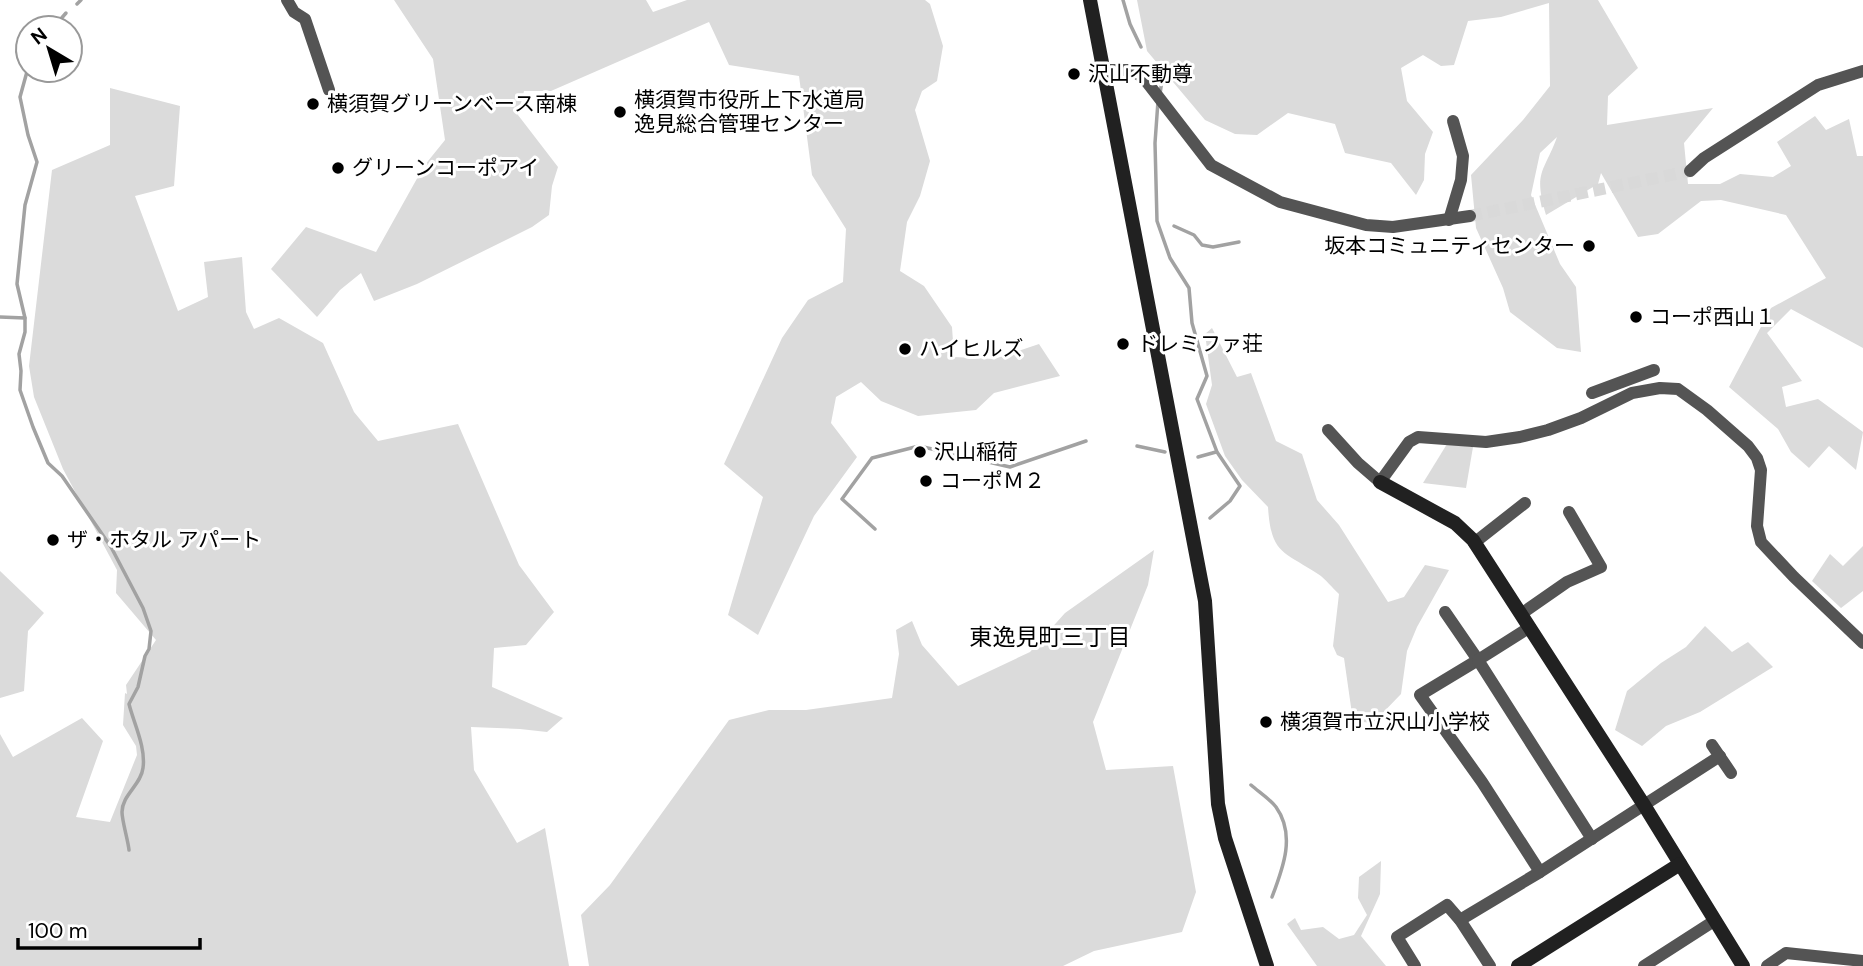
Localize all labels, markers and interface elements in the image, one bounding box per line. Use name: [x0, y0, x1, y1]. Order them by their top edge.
north arrow: [14, 14, 84, 84]
text: N: [26, 22, 52, 50]
place label: 沢山不動尊: [1088, 60, 1193, 88]
marker: 沢山不動尊: [1066, 66, 1082, 82]
place label: 横須賀市役所上下水道局 逸見総合管理センター: [634, 86, 865, 138]
place label: 横須賀グリーンベース南棟: [327, 90, 577, 118]
marker: 横須賀グリーンベース南棟: [305, 96, 321, 112]
marker: 横須賀市役所上下水道局 逸見総合管理センター: [612, 104, 628, 120]
place label: グリーンコーポアイ: [352, 154, 539, 182]
marker: グリーンコーポアイ: [330, 160, 346, 176]
place label: 坂本コミュニティセンター: [1324, 232, 1575, 260]
marker: 坂本コミュニティセンター: [1581, 238, 1597, 254]
place label: コーポ西山１: [1650, 303, 1776, 331]
marker: コーポ西山１: [1628, 309, 1644, 325]
place label: ドレミファ荘: [1137, 330, 1263, 358]
place label: ハイヒルズ: [919, 335, 1024, 363]
marker: ドレミファ荘: [1115, 336, 1131, 352]
marker: ハイヒルズ: [897, 341, 913, 357]
place label: 沢山稲荷: [934, 438, 1018, 466]
marker: 沢山稲荷: [912, 444, 928, 460]
place label: コーポＭ２: [940, 467, 1045, 495]
marker: コーポＭ２: [918, 473, 934, 489]
place label: ザ・ホタル アパート: [67, 526, 261, 554]
marker: ザ・ホタル アパート: [45, 532, 61, 548]
district label: 東逸見町三丁目: [970, 622, 1131, 652]
place label: 横須賀市立沢山小学校: [1280, 708, 1490, 736]
marker: 横須賀市立沢山小学校: [1258, 714, 1274, 730]
scale bar: [18, 906, 200, 950]
text: 100 m: [28, 917, 88, 945]

